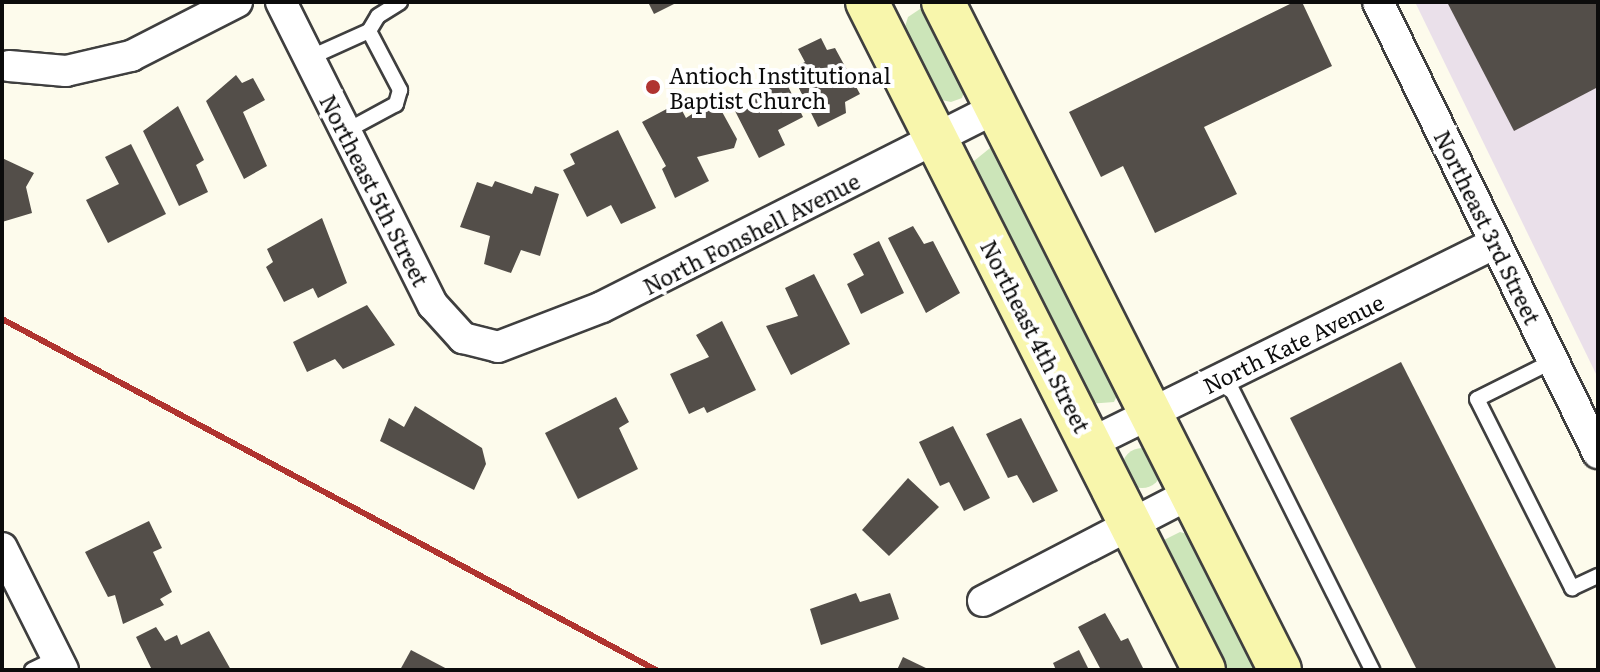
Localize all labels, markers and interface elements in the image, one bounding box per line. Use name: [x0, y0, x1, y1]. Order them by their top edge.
place label: Antioch Institutional Baptist Church: [669, 61, 891, 112]
marker: Antioch Institutional Baptist Church: [644, 78, 662, 96]
street label: Northeast 5th Street: [315, 90, 435, 290]
street label: Northeast 3rd Street: [1430, 126, 1546, 328]
street label: North Fonshell Avenue: [638, 167, 864, 299]
street label: Northeast 4th Street: [976, 235, 1096, 437]
street label: North Kate Avenue: [1198, 288, 1388, 398]

